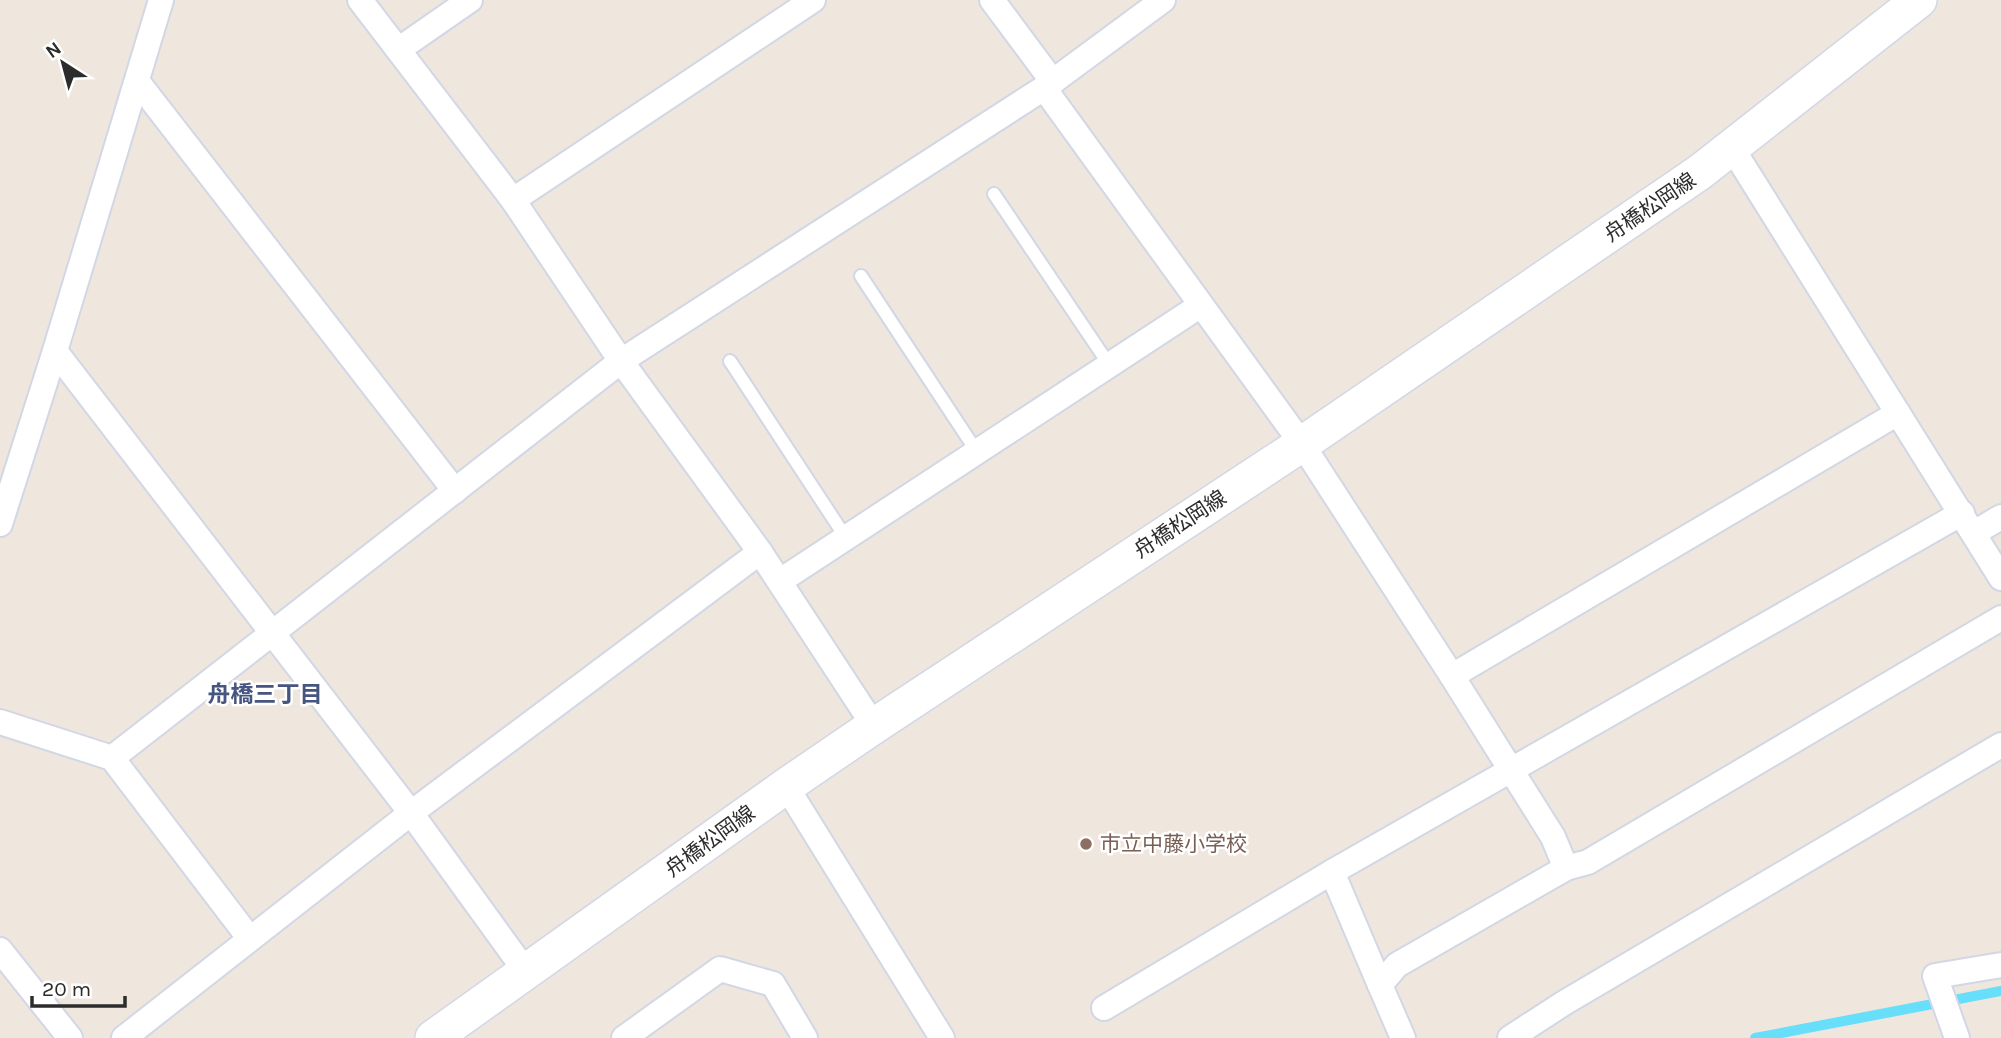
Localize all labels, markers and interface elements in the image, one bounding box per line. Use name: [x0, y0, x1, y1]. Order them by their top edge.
north arrow: [28, 28, 98, 98]
text: N: [42, 37, 66, 63]
street label: 舟橋松岡線: [1600, 168, 1700, 246]
street label: 舟橋松岡線: [1129, 485, 1231, 563]
district label: 舟橋三丁目: [208, 681, 323, 708]
street label: 舟橋松岡線: [660, 800, 760, 882]
place label: 市立中藤小学校: [1100, 832, 1247, 856]
marker: 市立中藤小学校: [1078, 836, 1094, 852]
scale bar: [32, 964, 124, 1008]
text: 20 m: [42, 977, 91, 1001]

